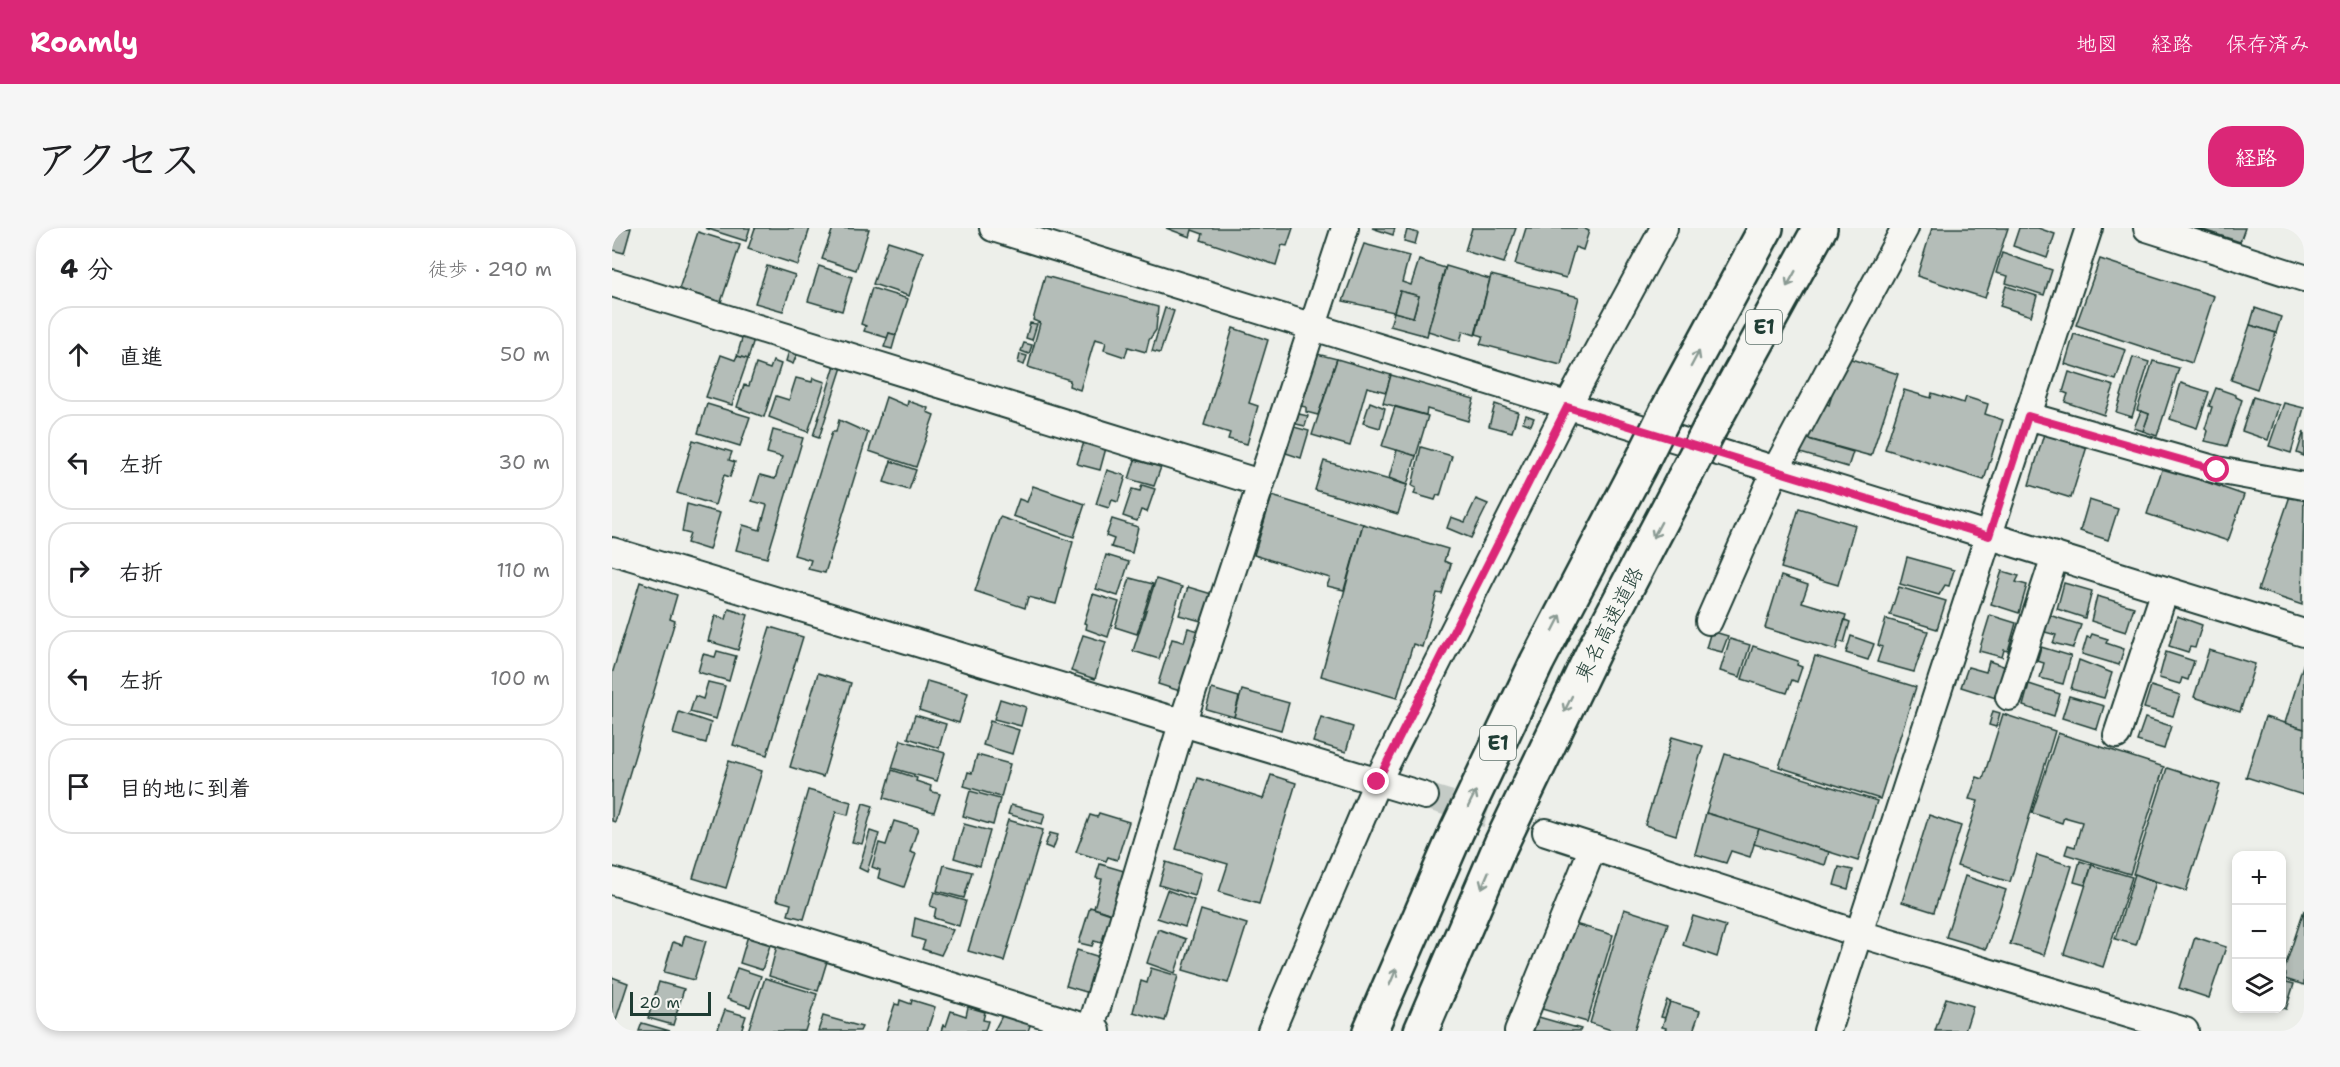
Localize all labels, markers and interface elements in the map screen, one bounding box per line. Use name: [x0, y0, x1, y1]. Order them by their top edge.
text: Roamly: [30, 23, 138, 61]
text: 地図: [2076, 30, 2118, 58]
text: 経路: [2151, 30, 2193, 58]
text: 保存済み: [2226, 30, 2310, 58]
button: 経路: [2208, 126, 2304, 187]
text: アクセス: [36, 131, 201, 187]
text: 4 分: [60, 251, 113, 286]
text: 徒歩 · 290 m: [428, 256, 552, 282]
one-way arrow: [1785, 269, 1796, 287]
road number: E1: [1746, 310, 1782, 344]
icon: ahead: [62, 338, 95, 371]
text: 50 m: [500, 341, 550, 367]
text: 直進: [119, 342, 163, 371]
one-way arrow: [1690, 351, 1701, 369]
icon: left: [62, 446, 95, 479]
text: 30 m: [498, 449, 550, 475]
text: 左折: [119, 450, 163, 479]
route start: [2203, 456, 2229, 482]
one-way arrow: [1650, 520, 1662, 538]
icon: right: [62, 554, 95, 587]
text: 110 m: [496, 557, 550, 583]
text: 右折: [119, 558, 163, 587]
street label: 東名高速道路: [1568, 562, 1650, 686]
one-way arrow: [1552, 615, 1563, 633]
icon: left: [62, 662, 95, 695]
text: 100 m: [490, 665, 550, 691]
text: 左折: [119, 666, 163, 695]
one-way arrow: [1562, 694, 1574, 712]
road number: E1: [1480, 726, 1516, 760]
route end: [1363, 768, 1389, 794]
icon: arrive: [62, 770, 95, 803]
text: 目的地に到着: [119, 774, 251, 803]
one-way arrow: [1466, 790, 1478, 808]
map controls: [2232, 851, 2286, 1013]
button: +: [2232, 851, 2286, 905]
one-way arrow: [1479, 871, 1490, 889]
button: −: [2232, 905, 2286, 959]
button: layers: [2232, 959, 2286, 1013]
one-way arrow: [1388, 969, 1399, 987]
scale bar: [630, 989, 711, 1016]
text: 20 m: [639, 992, 680, 1013]

